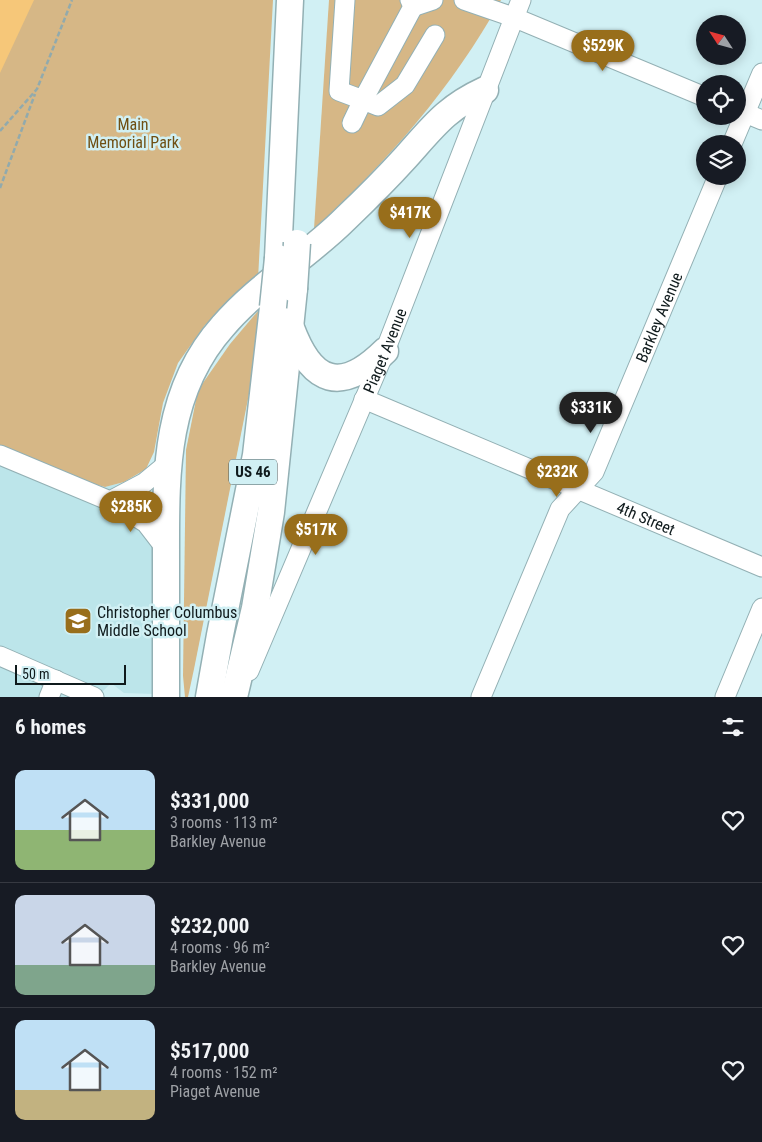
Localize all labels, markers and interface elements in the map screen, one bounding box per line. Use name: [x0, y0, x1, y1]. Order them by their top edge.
north arrow: [696, 15, 746, 65]
map controls: [696, 15, 746, 185]
pin: $529K: [568, 30, 638, 72]
text: $529K: [582, 36, 624, 55]
button: locate: [696, 75, 746, 125]
park label: Main Memorial Park: [87, 115, 180, 152]
button: layers: [696, 135, 746, 185]
pin: $417K: [375, 196, 445, 239]
text: $417K: [389, 203, 431, 222]
street label: Barkley Avenue: [632, 269, 687, 365]
street label: Piaget Avenue: [359, 305, 411, 396]
pin: $331K: [556, 392, 626, 434]
text: $331K: [570, 398, 612, 417]
pin: $232K: [522, 456, 592, 498]
road number: US 46: [229, 460, 277, 484]
text: $232K: [536, 462, 578, 481]
pin: $285K: [96, 490, 166, 533]
text: $285K: [110, 497, 152, 516]
street label: 4th Street: [614, 498, 678, 539]
pin: $517K: [281, 514, 351, 556]
text: $517K: [295, 520, 337, 539]
place label: Christopher Columbus Middle School: [97, 603, 237, 640]
school or university icon: Christopher Columbus Middle School: [63, 606, 93, 636]
scale bar: [15, 662, 126, 685]
text: 50 m: [22, 666, 50, 682]
icon: filters: [719, 713, 747, 741]
text: 6 homes: [15, 715, 86, 739]
text: $331,000: [170, 789, 249, 813]
icon: home: [55, 790, 115, 850]
icon: heart: [719, 806, 747, 834]
text: 3 rooms · 113 m²: [170, 813, 278, 832]
text: Barkley Avenue: [170, 832, 266, 851]
text: $232,000: [170, 914, 249, 938]
icon: home: [55, 915, 115, 975]
icon: heart: [719, 931, 747, 959]
text: 4 rooms · 96 m²: [170, 938, 270, 957]
text: Barkley Avenue: [170, 957, 266, 976]
text: $517,000: [170, 1039, 249, 1063]
icon: home: [55, 1040, 115, 1100]
icon: heart: [719, 1056, 747, 1084]
text: 4 rooms · 152 m²: [170, 1063, 278, 1082]
text: Piaget Avenue: [170, 1082, 260, 1101]

